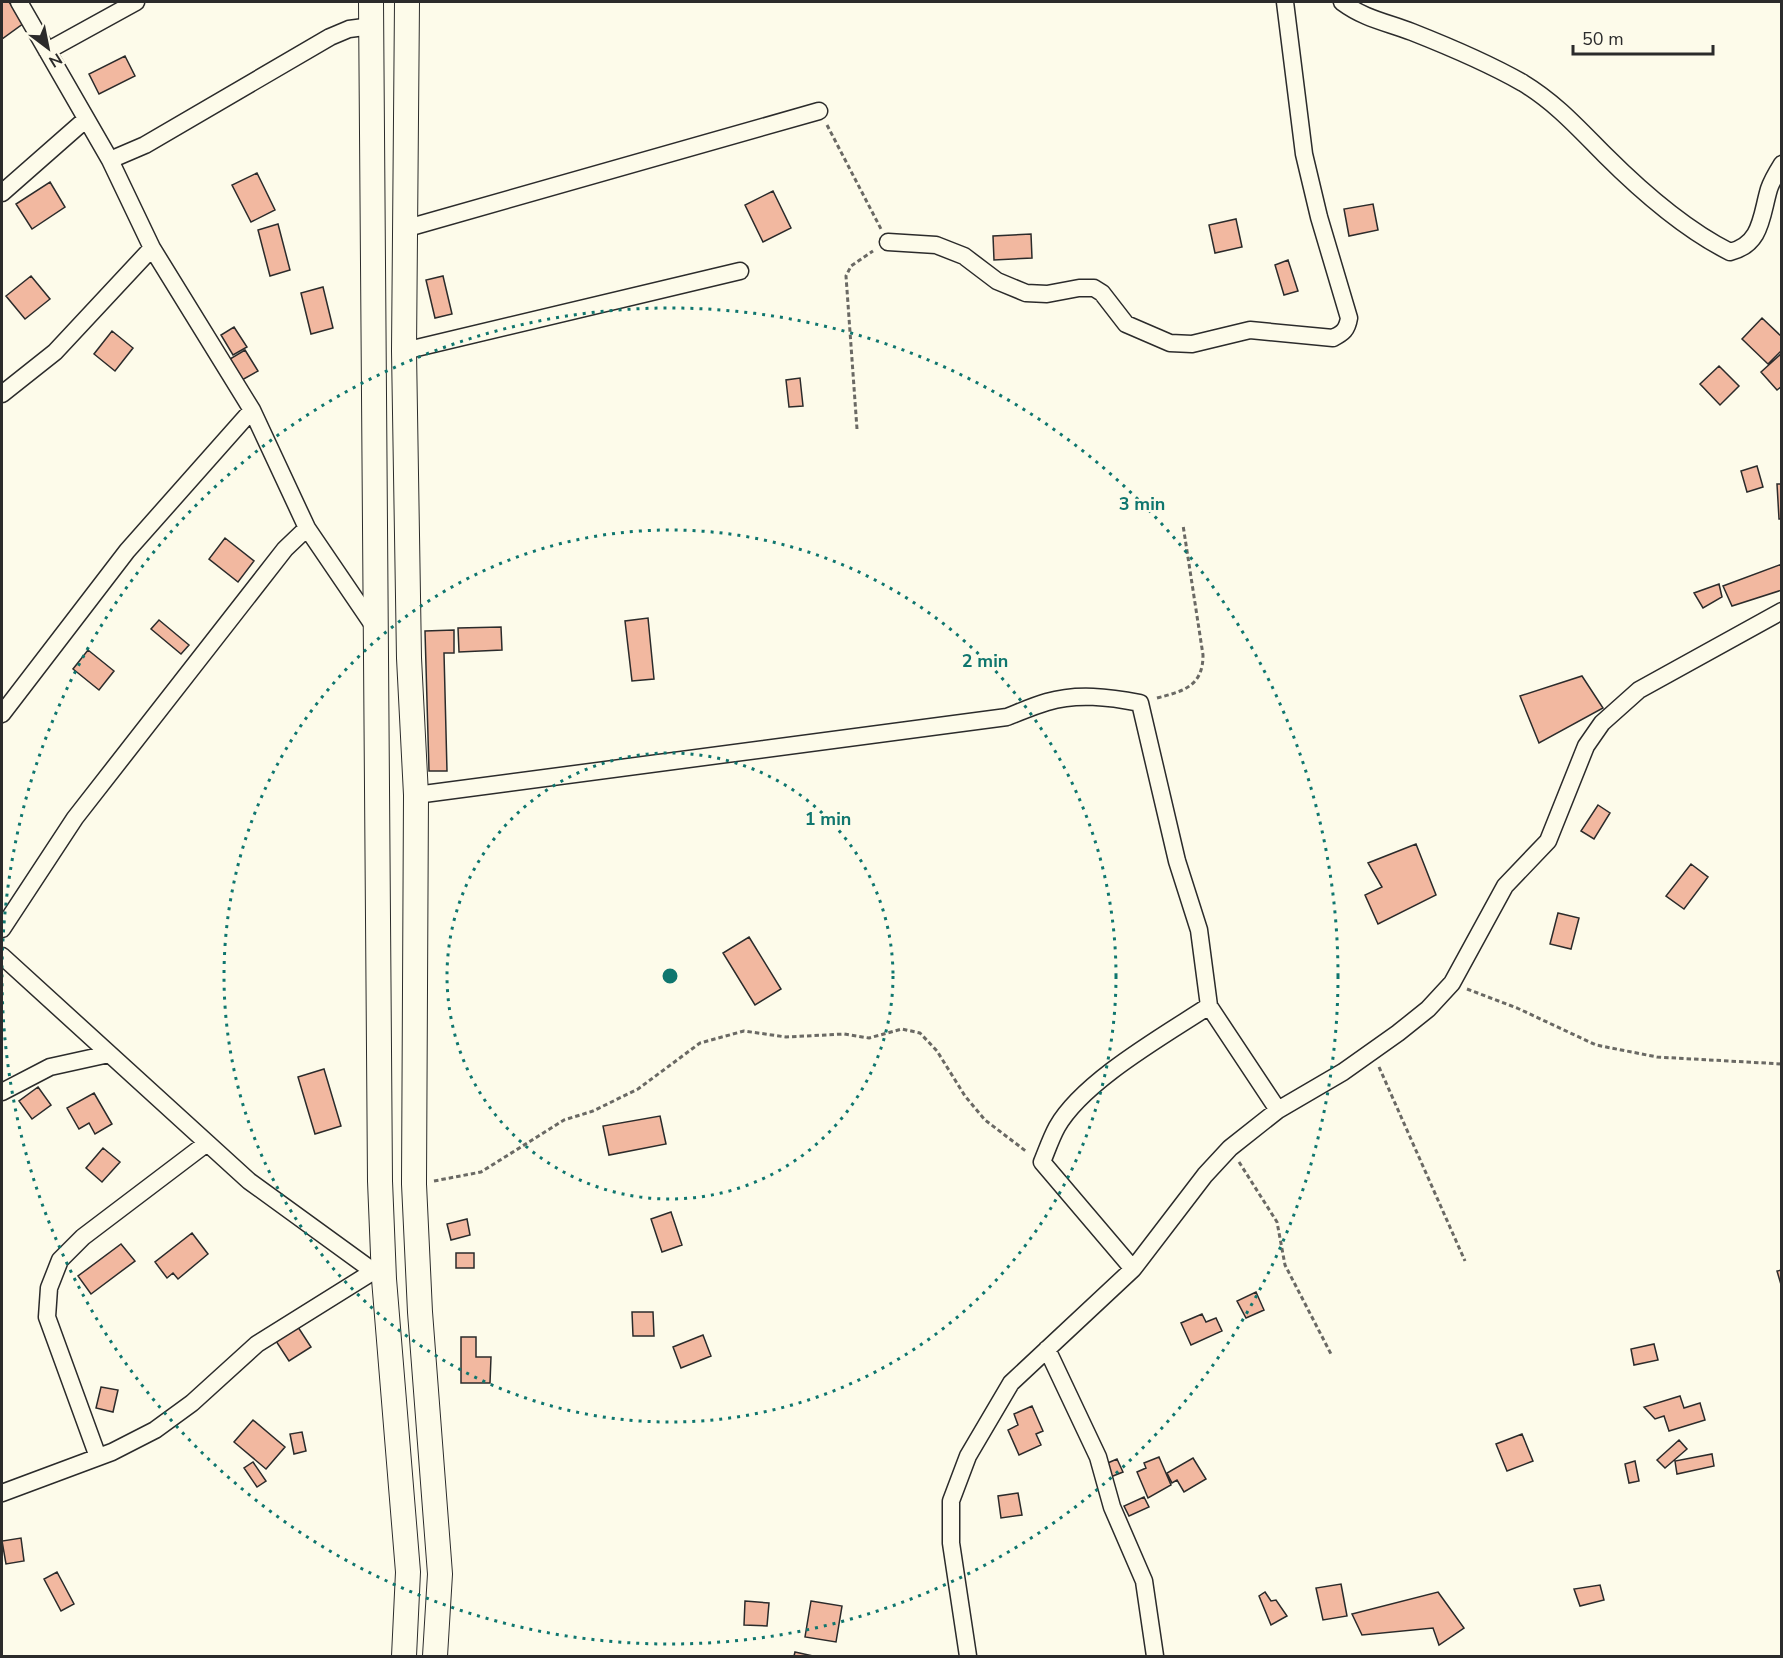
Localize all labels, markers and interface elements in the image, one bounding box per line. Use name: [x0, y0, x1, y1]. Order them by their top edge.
north arrow: [18, 18, 78, 78]
scale bar: [1573, 18, 1712, 56]
text: 50 m: [1582, 27, 1624, 51]
text: N: [45, 47, 66, 72]
text: 3 min: [1119, 492, 1165, 516]
text: 2 min: [962, 649, 1008, 673]
text: 1 min: [805, 807, 851, 831]
centre of rings: [660, 966, 680, 986]

